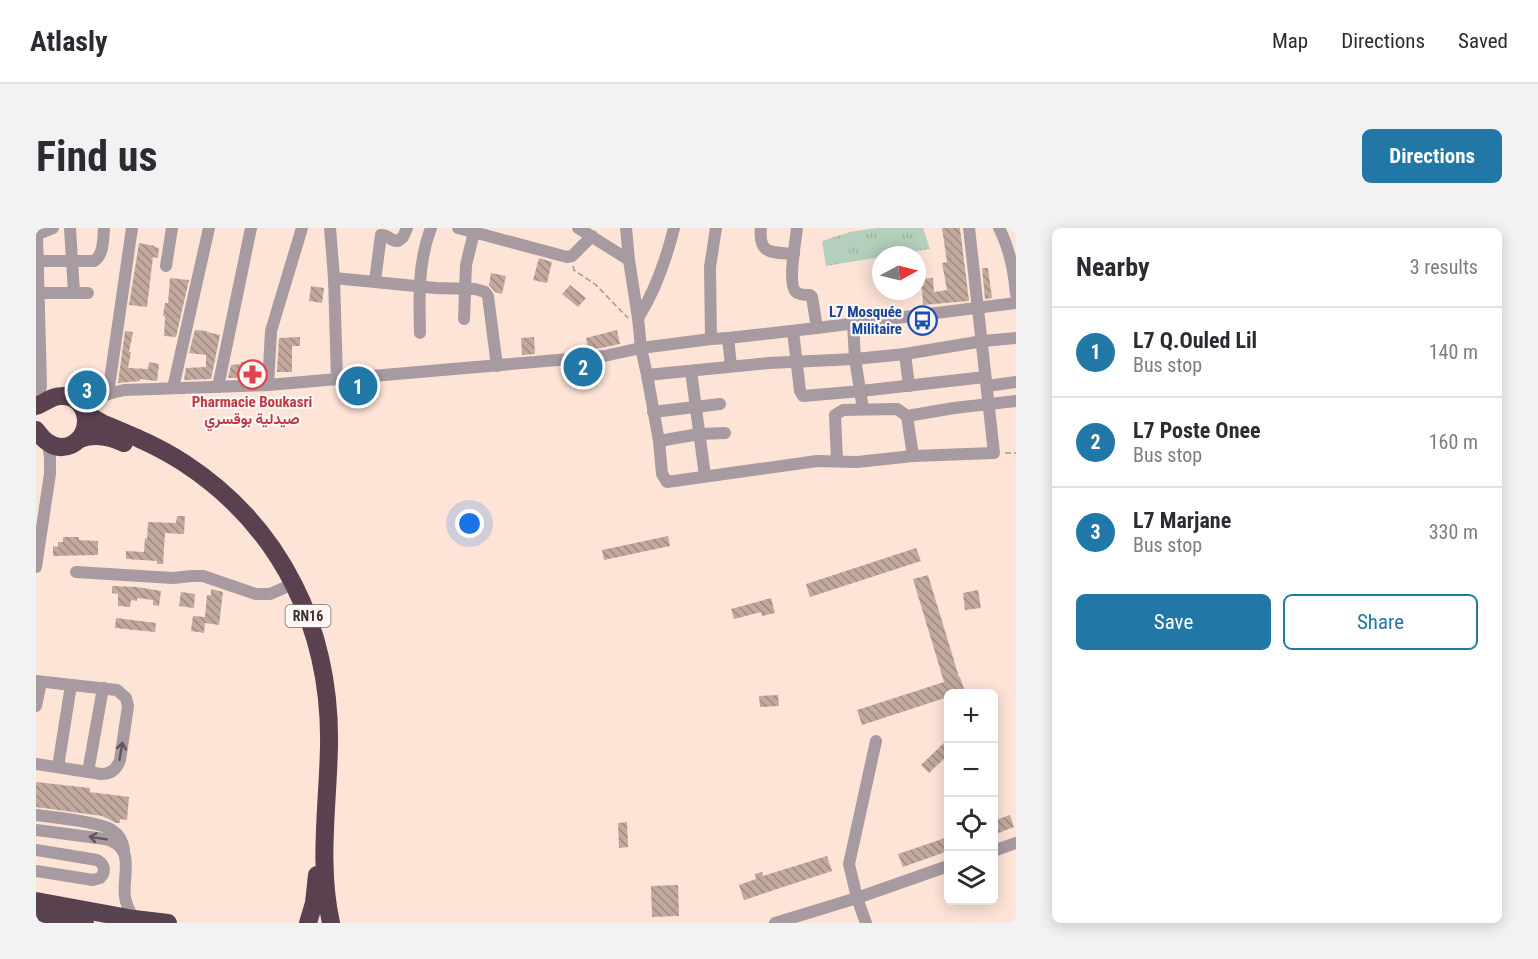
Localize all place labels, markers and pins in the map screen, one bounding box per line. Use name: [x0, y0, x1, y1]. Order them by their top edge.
place label: L7 Mosquée Militaire: [829, 303, 902, 338]
bus stop icon: L7 Mosquée Militaire: [907, 305, 939, 337]
pin: 2: [564, 344, 602, 390]
pharmacy icon: Pharmacie Boukasri صيدلية بوقسري: [236, 359, 268, 391]
pin: 1: [338, 364, 378, 408]
pin: 3: [68, 368, 106, 412]
place label: Pharmacie Boukasri صيدلية بوقسري: [192, 393, 312, 432]

